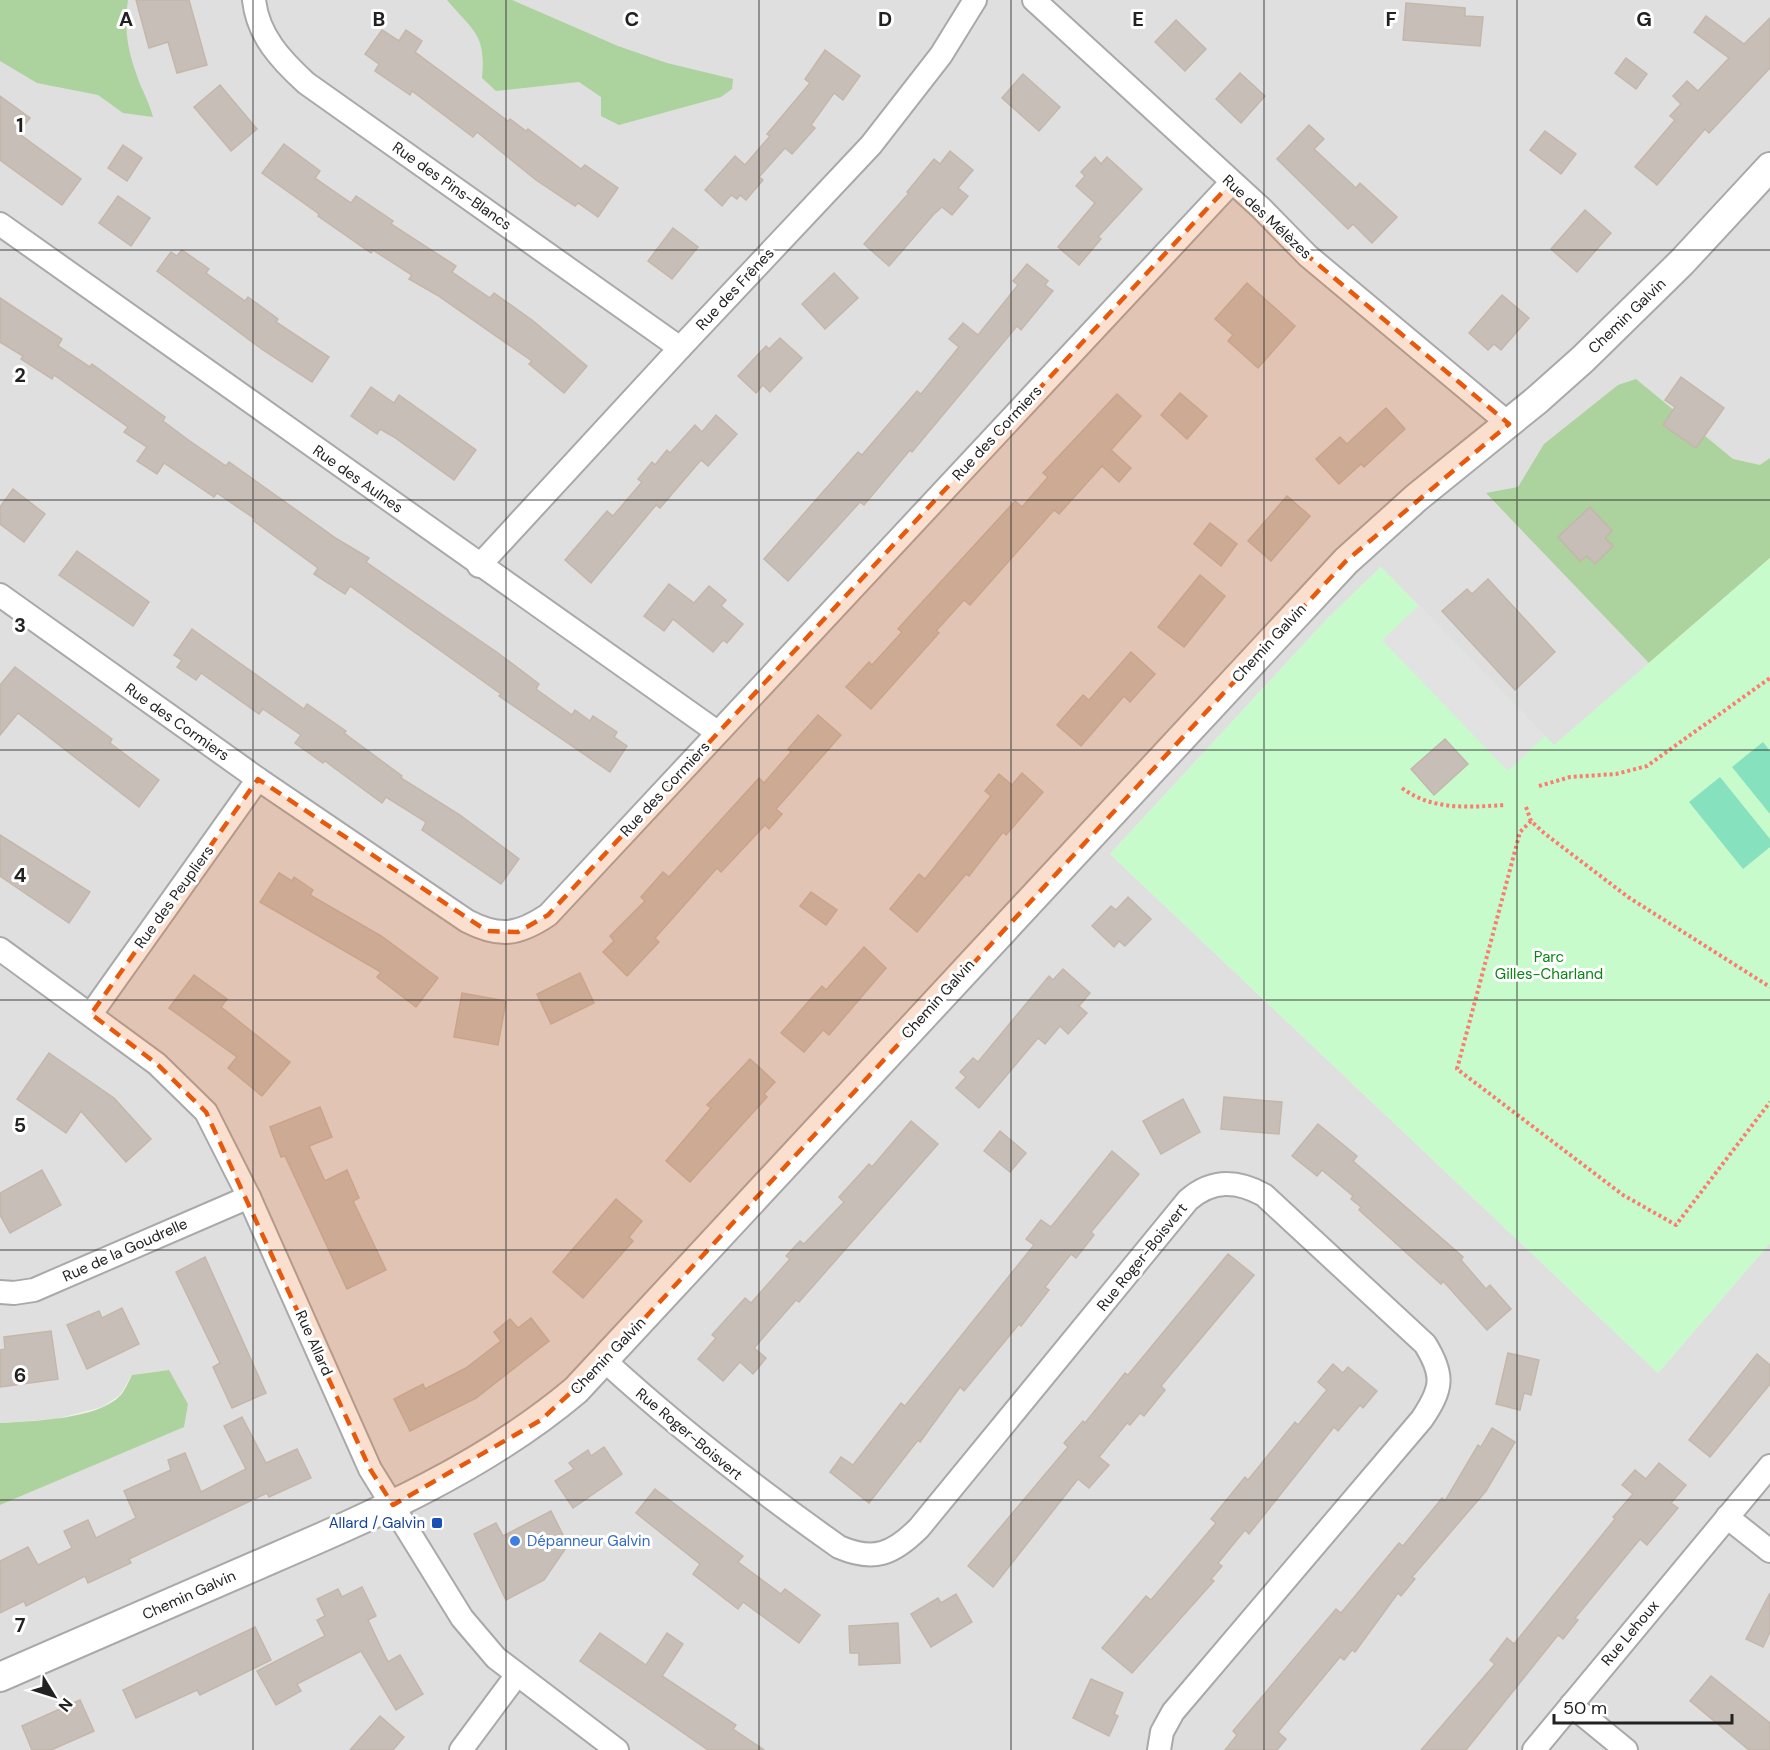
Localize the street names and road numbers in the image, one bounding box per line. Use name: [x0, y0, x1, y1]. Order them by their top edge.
street label: Rue des Pins-Blancs: [388, 137, 516, 235]
street label: Rue des Mélèzes: [1218, 170, 1316, 264]
street label: Rue des Frênes: [692, 243, 778, 335]
street label: Chemin Galvin: [1584, 274, 1670, 358]
street label: Rue des Cormiers: [948, 381, 1046, 485]
street label: Rue des Aulnes: [309, 440, 407, 518]
street label: Chemin Galvin: [1227, 599, 1311, 687]
street label: Rue des Cormiers: [121, 678, 233, 766]
street label: Rue des Cormiers: [616, 737, 714, 841]
street label: Rue des Peupliers: [130, 841, 218, 953]
street label: Chemin Galvin: [897, 955, 979, 1043]
street label: Rue Roger-Boisvert: [1092, 1199, 1192, 1315]
street label: Rue de la Goudrelle: [59, 1213, 191, 1287]
street label: Rue Allard: [291, 1307, 337, 1379]
street label: Chemin Galvin: [566, 1313, 650, 1399]
street label: Rue Roger-Boisvert: [631, 1383, 747, 1485]
street label: Chemin Galvin: [139, 1565, 239, 1625]
street label: Rue Lehoux: [1597, 1596, 1664, 1670]

